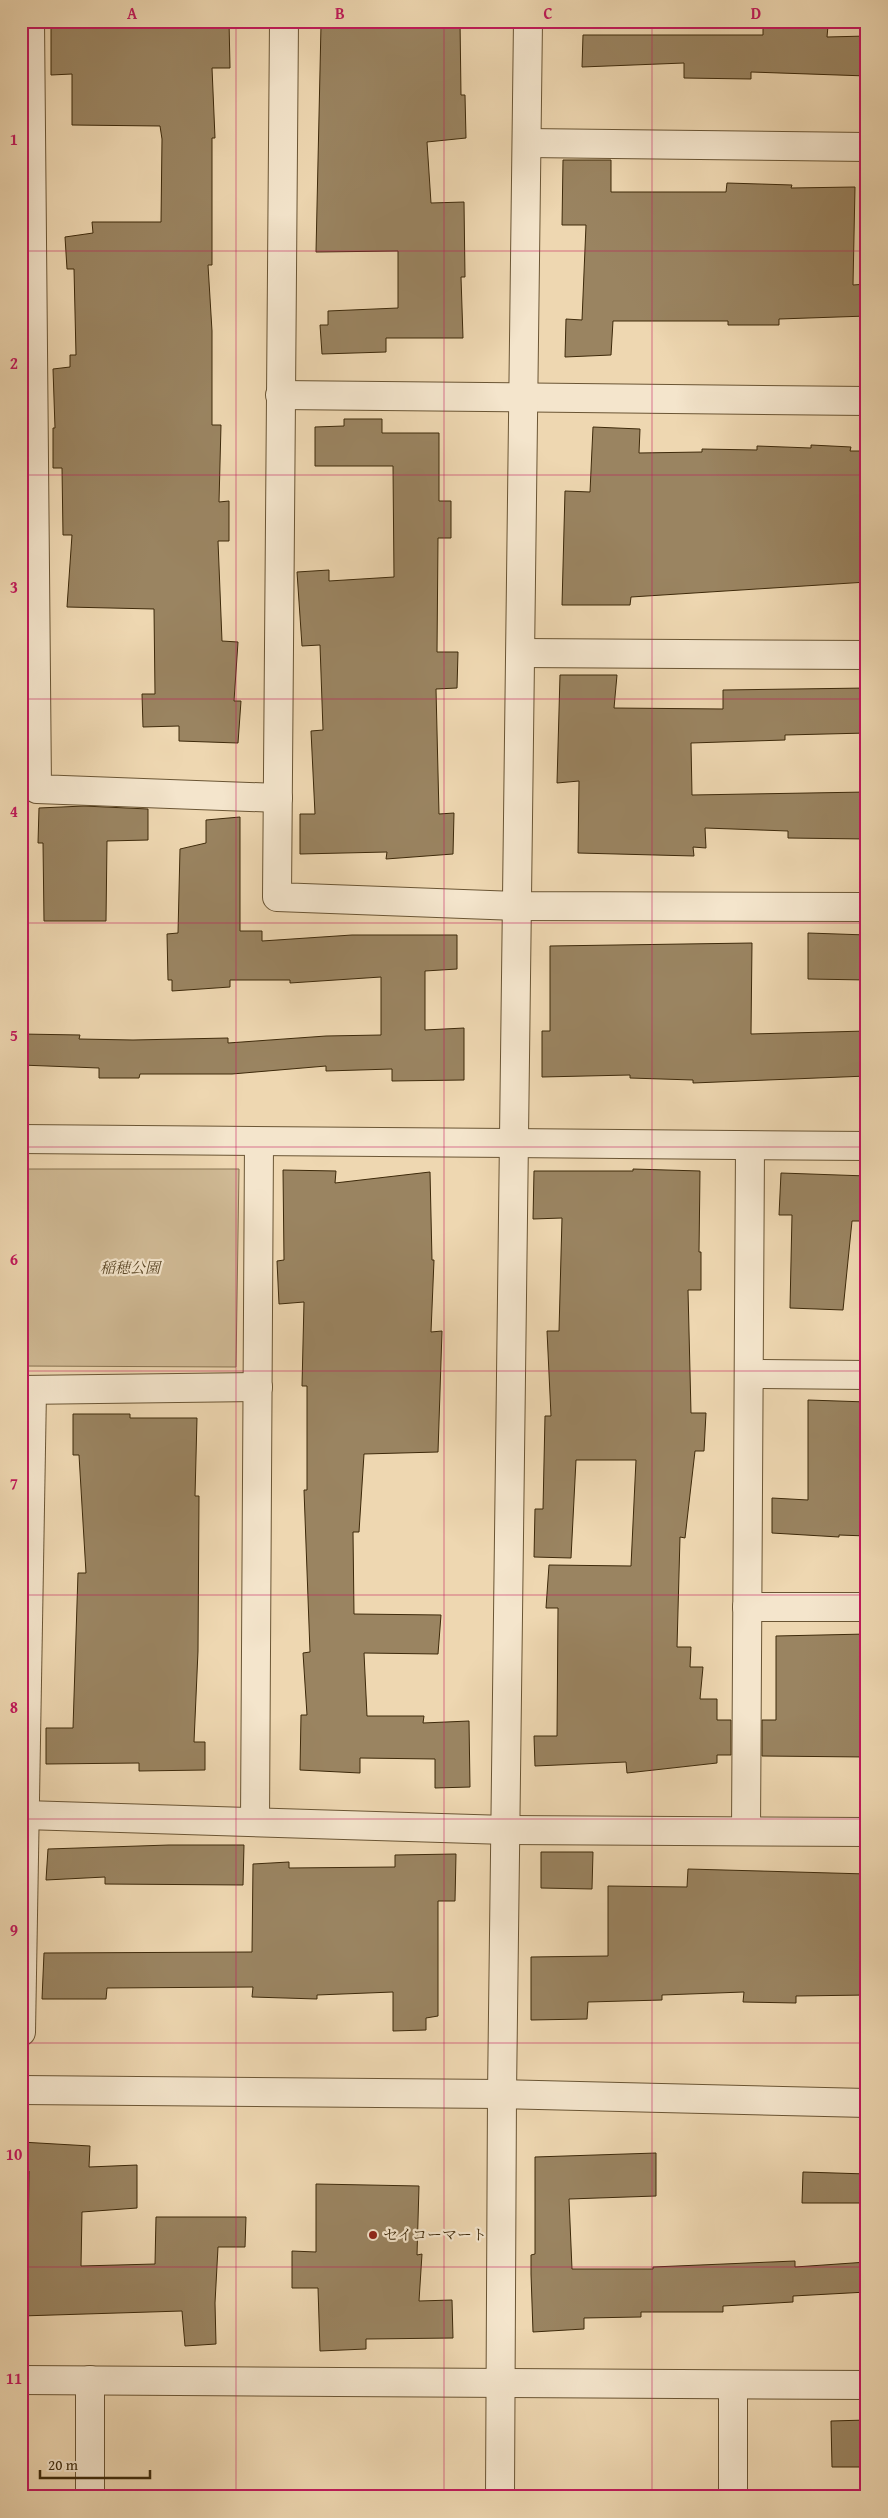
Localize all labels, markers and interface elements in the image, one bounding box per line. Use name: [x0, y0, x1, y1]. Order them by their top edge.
text: A: [127, 1, 138, 25]
text: B: [335, 1, 345, 25]
text: C: [543, 1, 553, 25]
text: D: [751, 1, 761, 25]
text: 1: [10, 127, 18, 151]
text: 2: [10, 351, 18, 375]
text: 3: [10, 575, 18, 599]
text: 4: [10, 799, 18, 823]
text: 5: [10, 1023, 18, 1047]
text: 6: [10, 1247, 18, 1271]
park label: 稲穂公園: [100, 1257, 163, 1278]
text: 7: [10, 1471, 18, 1495]
text: 8: [10, 1695, 18, 1719]
text: 9: [10, 1918, 18, 1942]
text: 10: [6, 2142, 22, 2166]
place label: セイコーマート: [383, 2224, 487, 2245]
marker: セイコーマート: [367, 2229, 379, 2241]
text: 11: [6, 2366, 22, 2390]
scale bar: [40, 2448, 150, 2480]
text: 20 m: [48, 2454, 79, 2475]

